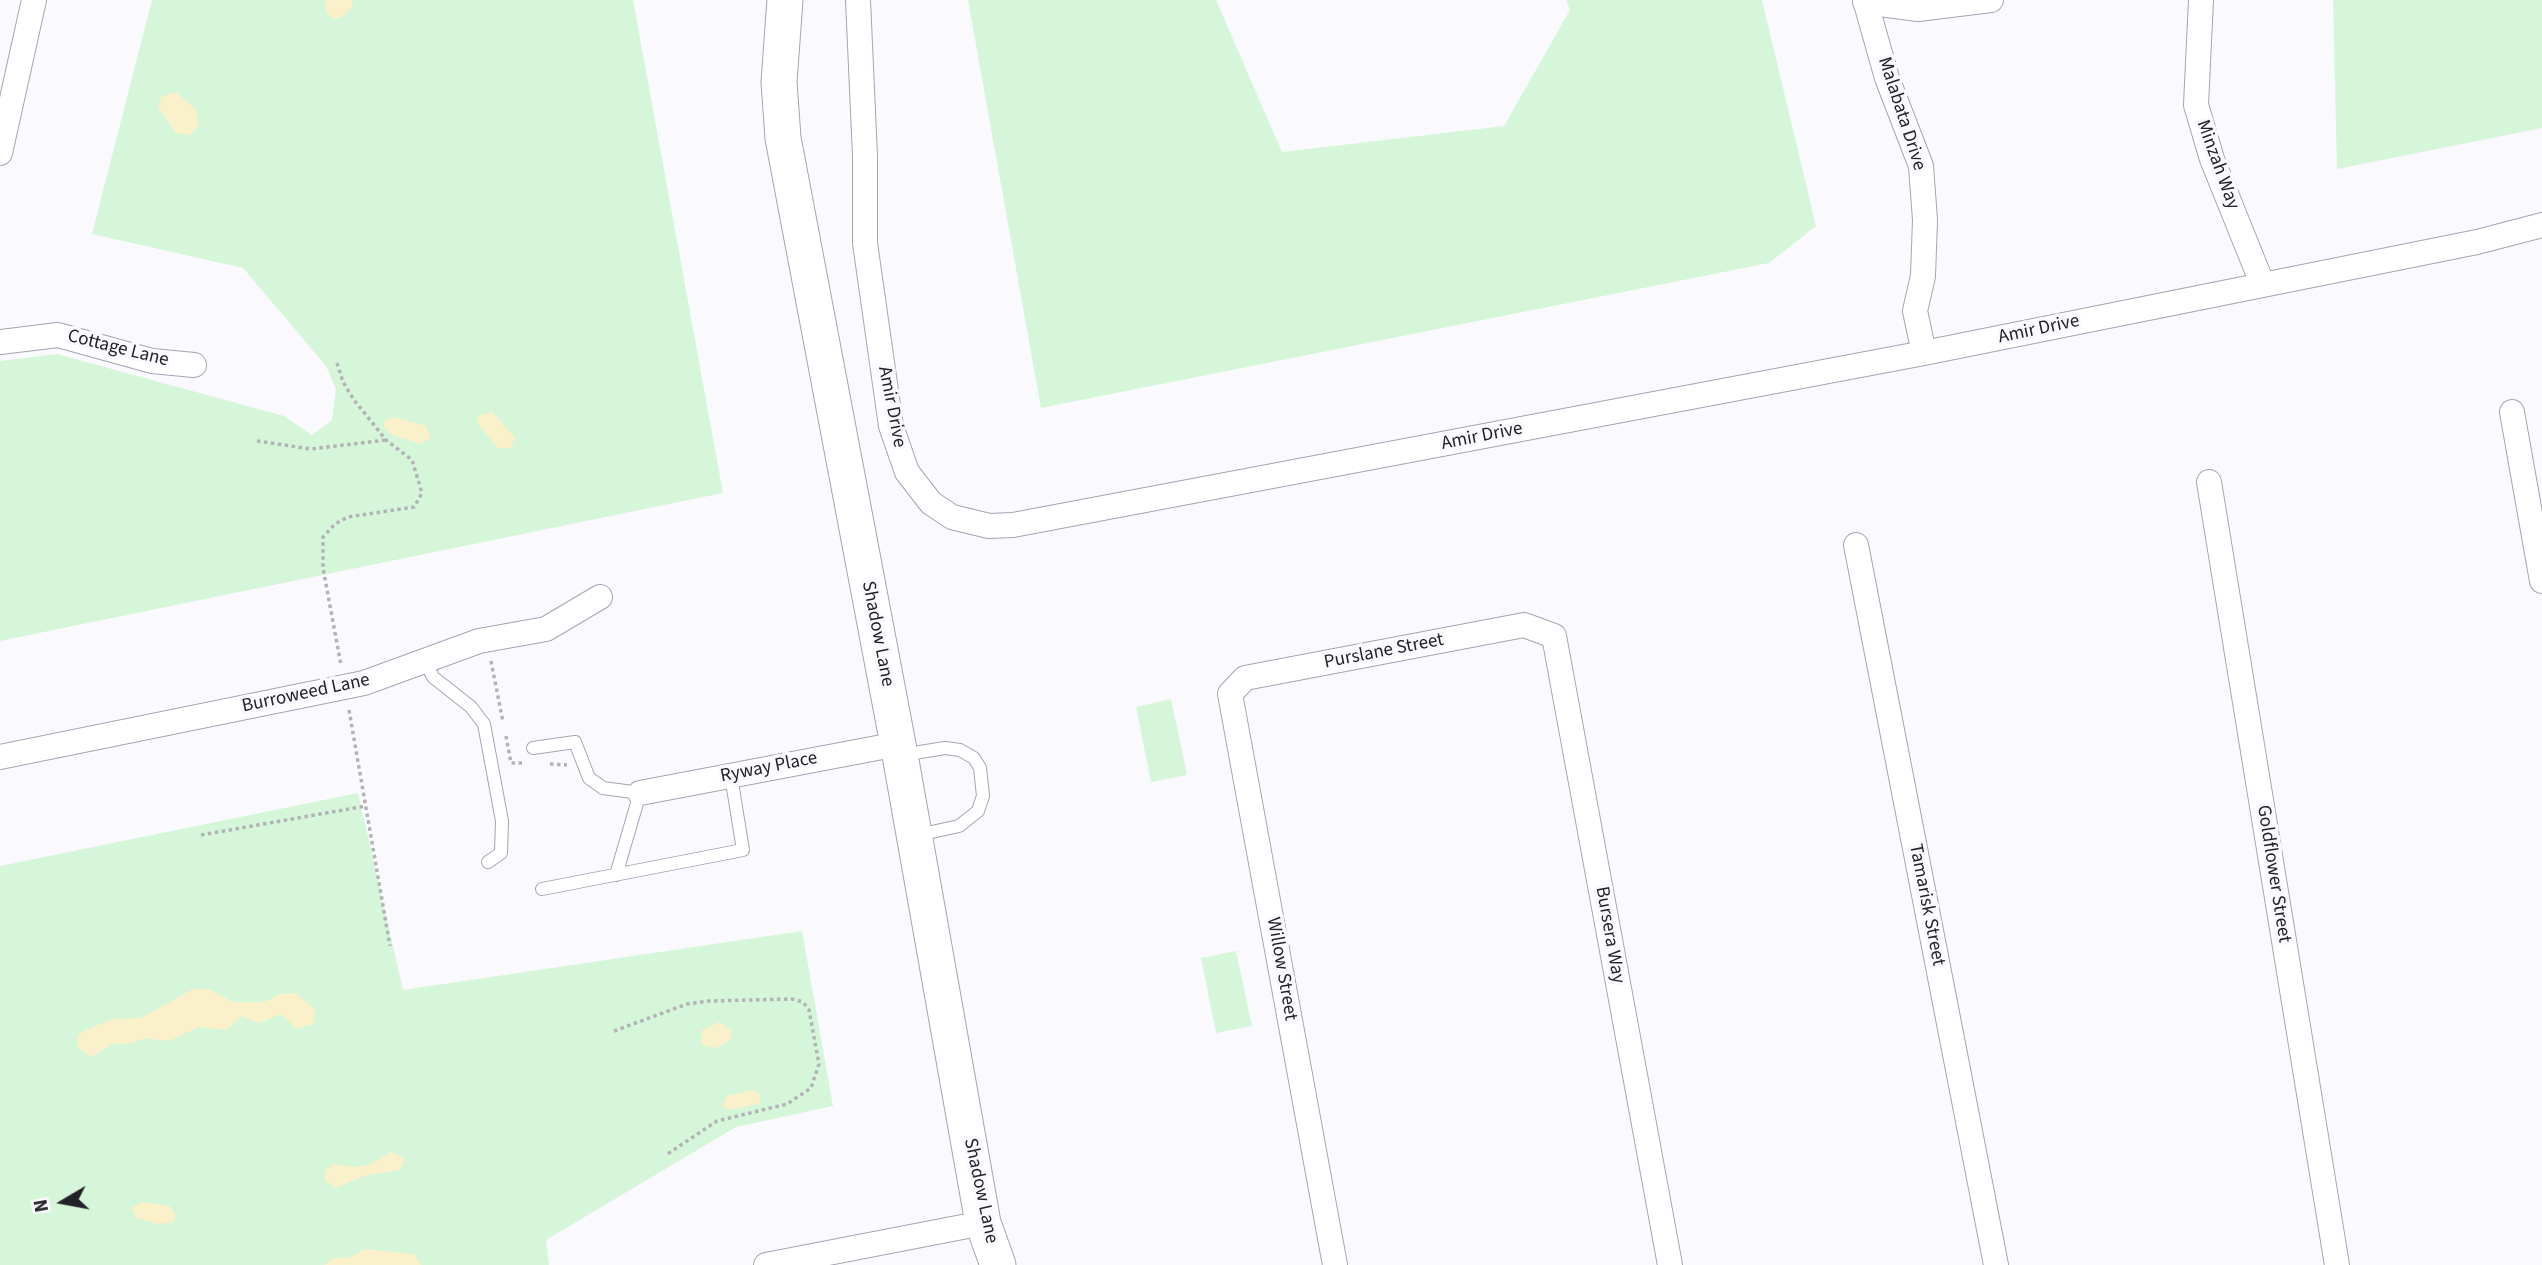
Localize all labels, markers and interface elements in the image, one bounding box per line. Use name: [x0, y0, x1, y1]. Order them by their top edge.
street label: Malabata Drive: [1872, 54, 1930, 174]
street label: Minzah Way: [2190, 117, 2244, 213]
street label: Amir Drive: [1996, 310, 2082, 350]
street label: Cottage Lane: [65, 325, 171, 373]
street label: Amir Drive: [872, 364, 910, 450]
street label: Amir Drive: [1439, 418, 1525, 456]
street label: Shadow Lane: [856, 579, 898, 689]
street label: Purslane Street: [1322, 629, 1446, 675]
street label: Burroweed Lane: [240, 669, 372, 719]
street label: Ryway Place: [719, 747, 819, 789]
street label: Goldflower Street: [2251, 804, 2295, 944]
street label: Tamarisk Street: [1903, 842, 1949, 968]
street label: Bursera Way: [1589, 885, 1629, 985]
street label: Willow Street: [1261, 916, 1301, 1022]
street label: Shadow Lane: [958, 1136, 1002, 1246]
north arrow: [28, 1167, 98, 1237]
text: N: [27, 1197, 56, 1214]

